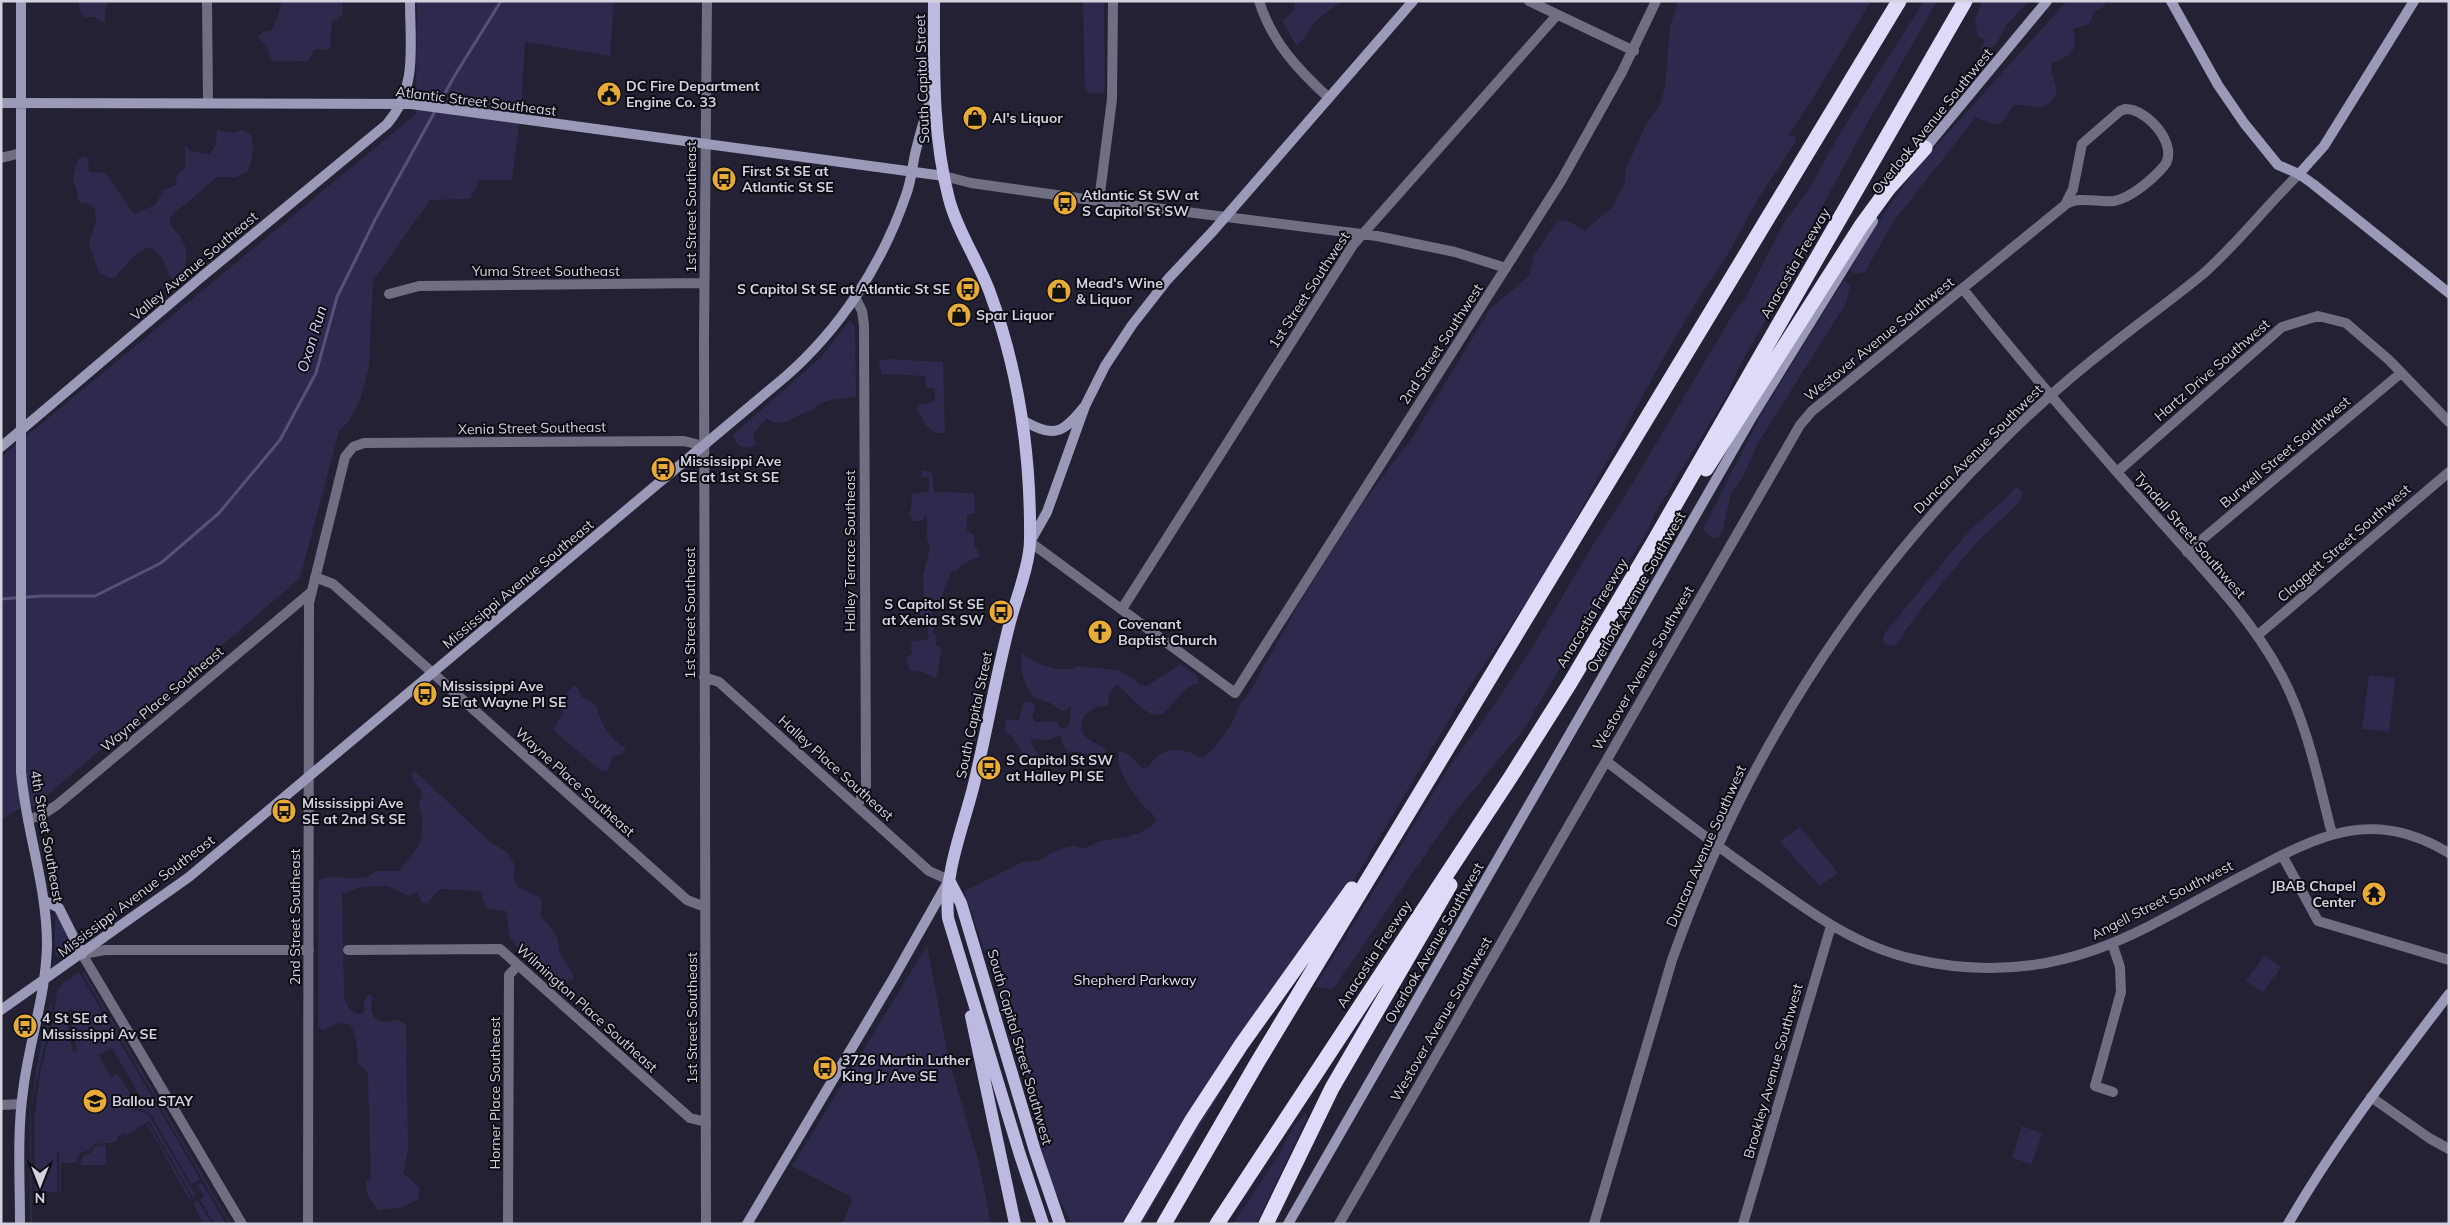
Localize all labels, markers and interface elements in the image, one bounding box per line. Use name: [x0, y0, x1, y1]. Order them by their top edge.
street label: South Capitol Street: [911, 14, 933, 144]
street label: Overlook Avenue Southwest: [1868, 44, 1997, 198]
place label: DC Fire Department Engine Co. 33: [626, 77, 760, 111]
public building icon: DC Fire Department Engine Co. 33: [596, 81, 622, 107]
street label: Atlantic Street Southeast: [395, 82, 558, 120]
shop icon: Al's Liquor: [962, 105, 988, 131]
place label: Al's Liquor: [992, 109, 1063, 127]
street label: 1st Street Southeast: [682, 141, 700, 273]
place label: First St SE at Atlantic St SE: [742, 162, 834, 196]
bus stop icon: First St SE at Atlantic St SE: [711, 166, 737, 192]
place label: Atlantic St SW at S Capitol St SW: [1082, 186, 1199, 220]
bus stop icon: Atlantic St SW at S Capitol St SW: [1052, 190, 1078, 216]
street label: Anacostia Freeway: [1756, 204, 1834, 321]
street label: Valley Avenue Southeast: [127, 207, 261, 325]
street label: 1st Street Southwest: [1265, 228, 1353, 352]
street label: Yuma Street Southeast: [471, 262, 620, 280]
street label: Westover Avenue Southwest: [1801, 273, 1958, 405]
place label: Mead's Wine & Liquor: [1076, 274, 1163, 308]
bus stop icon: S Capitol St SE at Atlantic St SE: [955, 276, 981, 302]
shop icon: Mead's Wine & Liquor: [1046, 278, 1072, 304]
place label: S Capitol St SE at Atlantic St SE: [737, 280, 950, 298]
street label: 2nd Street Southwest: [1395, 280, 1487, 408]
shop icon: Spar Liquor: [946, 302, 972, 328]
water label: Oxon Run: [292, 303, 331, 374]
place label: Spar Liquor: [976, 306, 1055, 324]
street label: Hartz Drive Southwest: [2151, 315, 2274, 425]
street label: Duncan Avenue Southwest: [1910, 380, 2047, 517]
street label: Burwell Street Southwest: [2216, 392, 2354, 512]
street label: Xenia Street Southeast: [458, 418, 606, 438]
place label: Mississippi Ave SE at 1st St SE: [680, 452, 782, 486]
bus stop icon: Mississippi Ave SE at 1st St SE: [650, 456, 676, 482]
street label: Tyndall Street Southwest: [2130, 468, 2250, 602]
street label: Halley Terrace Southeast: [841, 470, 859, 632]
street label: Claggett Street Southwest: [2274, 480, 2414, 606]
street label: Overlook Avenue Southwest: [1583, 508, 1690, 676]
street label: Mississippi Avenue Southeast: [439, 515, 597, 653]
street label: 1st Street Southeast: [681, 547, 699, 679]
street label: Anacostia Freeway: [1552, 555, 1632, 671]
street label: Westover Avenue Southwest: [1588, 582, 1698, 754]
place label: S Capitol St SE at Xenia St SW: [882, 595, 984, 629]
bus stop icon: S Capitol St SE at Xenia St SW: [988, 599, 1014, 625]
place label: Covenant Baptist Church: [1118, 615, 1217, 649]
church icon: Covenant Baptist Church: [1087, 619, 1113, 645]
street label: Wayne Place Southeast: [97, 642, 227, 756]
street label: South Capitol Street: [952, 650, 996, 780]
place label: Mississippi Ave SE at Wayne Pl SE: [442, 677, 566, 711]
bus stop icon: Mississippi Ave SE at Wayne Pl SE: [412, 681, 438, 707]
street label: Halley Place Southeast: [775, 711, 897, 825]
street label: Wayne Place Southeast: [512, 724, 639, 840]
place label: S Capitol St SW at Halley Pl SE: [1006, 751, 1113, 785]
bus stop icon: S Capitol St SW at Halley Pl SE: [976, 755, 1002, 781]
street label: Duncan Avenue Southwest: [1662, 762, 1750, 930]
street label: 4th Street Southeast: [27, 769, 67, 903]
place label: Mississippi Ave SE at 2nd St SE: [302, 794, 406, 828]
bus stop icon: Mississippi Ave SE at 2nd St SE: [271, 798, 297, 824]
street label: Mississippi Avenue Southeast: [54, 831, 218, 961]
street label: 2nd Street Southeast: [286, 849, 304, 985]
street label: Angell Street Southwest: [2088, 856, 2236, 944]
street label: Overlook Avenue Southwest: [1381, 859, 1488, 1027]
place label: JBAB Chapel Center: [2271, 877, 2356, 911]
temple icon: JBAB Chapel Center: [2361, 881, 2387, 907]
street label: Anacostia Freeway: [1333, 896, 1416, 1011]
street label: Westover Avenue Southwest: [1386, 933, 1496, 1105]
street label: Wilmington Place Southeast: [513, 940, 661, 1076]
street label: South Capitol Street Southwest: [983, 947, 1057, 1147]
street label: 1st Street Southeast: [683, 952, 701, 1084]
park label: Shepherd Parkway: [1074, 971, 1197, 989]
street label: Brookley Avenue Southwest: [1739, 981, 1807, 1161]
place label: 4 St SE at Mississippi Av SE: [42, 1009, 157, 1043]
bus stop icon: 4 St SE at Mississippi Av SE: [12, 1013, 38, 1039]
street label: Horner Place Southeast: [486, 1016, 504, 1169]
place label: 3726 Martin Luther King Jr Ave SE: [842, 1051, 971, 1085]
bus stop icon: 3726 Martin Luther King Jr Ave SE: [812, 1055, 838, 1081]
school or university icon: Ballou STAY: [82, 1088, 108, 1114]
place label: Ballou STAY: [112, 1092, 194, 1110]
north arrow: [15, 1160, 65, 1210]
text: N: [35, 1189, 45, 1207]

